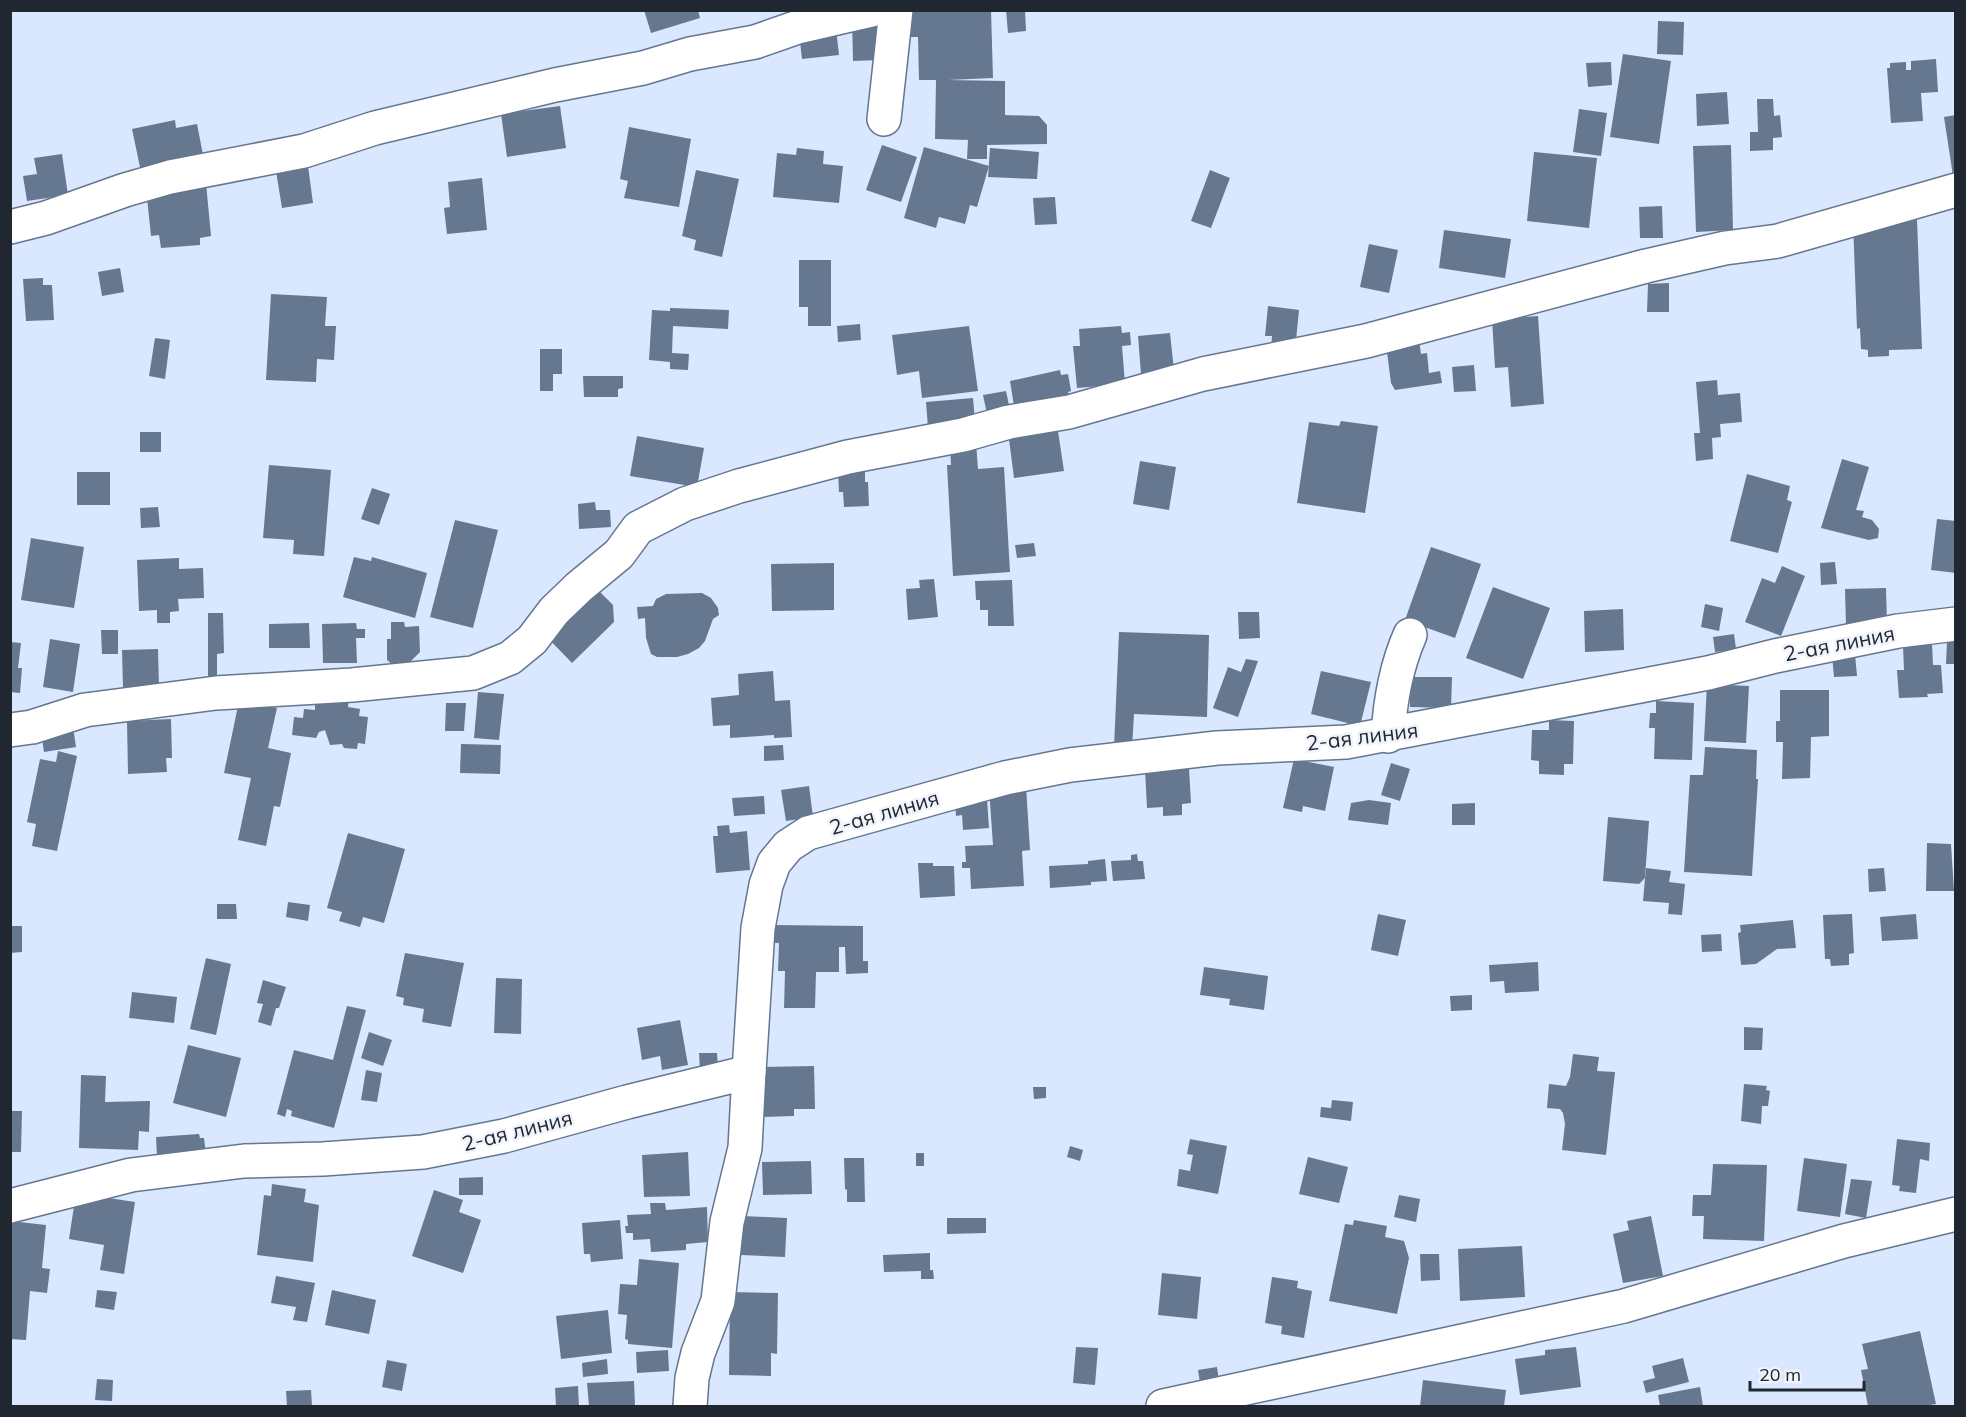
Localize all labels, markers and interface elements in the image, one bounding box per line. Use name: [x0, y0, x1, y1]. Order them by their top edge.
street label: 2-ая линия: [1781, 619, 1897, 667]
street label: 2-ая линия: [1304, 716, 1420, 756]
street label: 2-ая линия: [826, 784, 942, 840]
street label: 2-ая линия: [459, 1104, 575, 1156]
scale bar: [1750, 1354, 1864, 1392]
text: 20 m: [1759, 1363, 1801, 1386]

